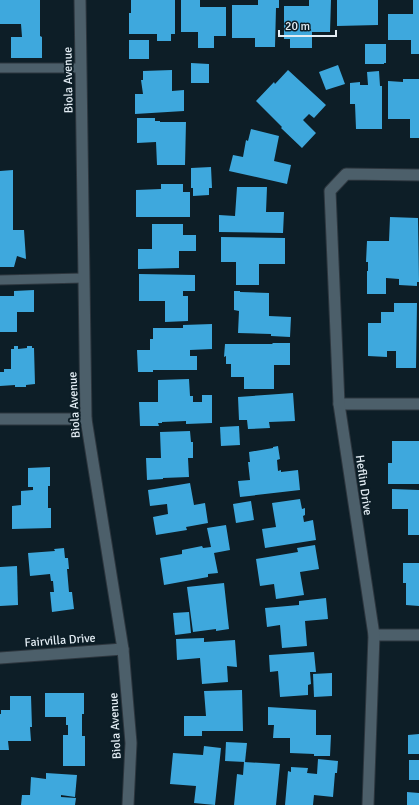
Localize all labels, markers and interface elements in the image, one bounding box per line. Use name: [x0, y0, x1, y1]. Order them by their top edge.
scale bar: [279, 12, 336, 38]
text: 20 m: [285, 19, 310, 34]
street label: Biola Avenue: [60, 47, 77, 113]
street label: Biola Avenue: [65, 371, 84, 439]
street label: Heflin Drive: [352, 454, 375, 516]
street label: Fairvilla Drive: [24, 631, 96, 650]
street label: Biola Avenue: [106, 692, 125, 760]

